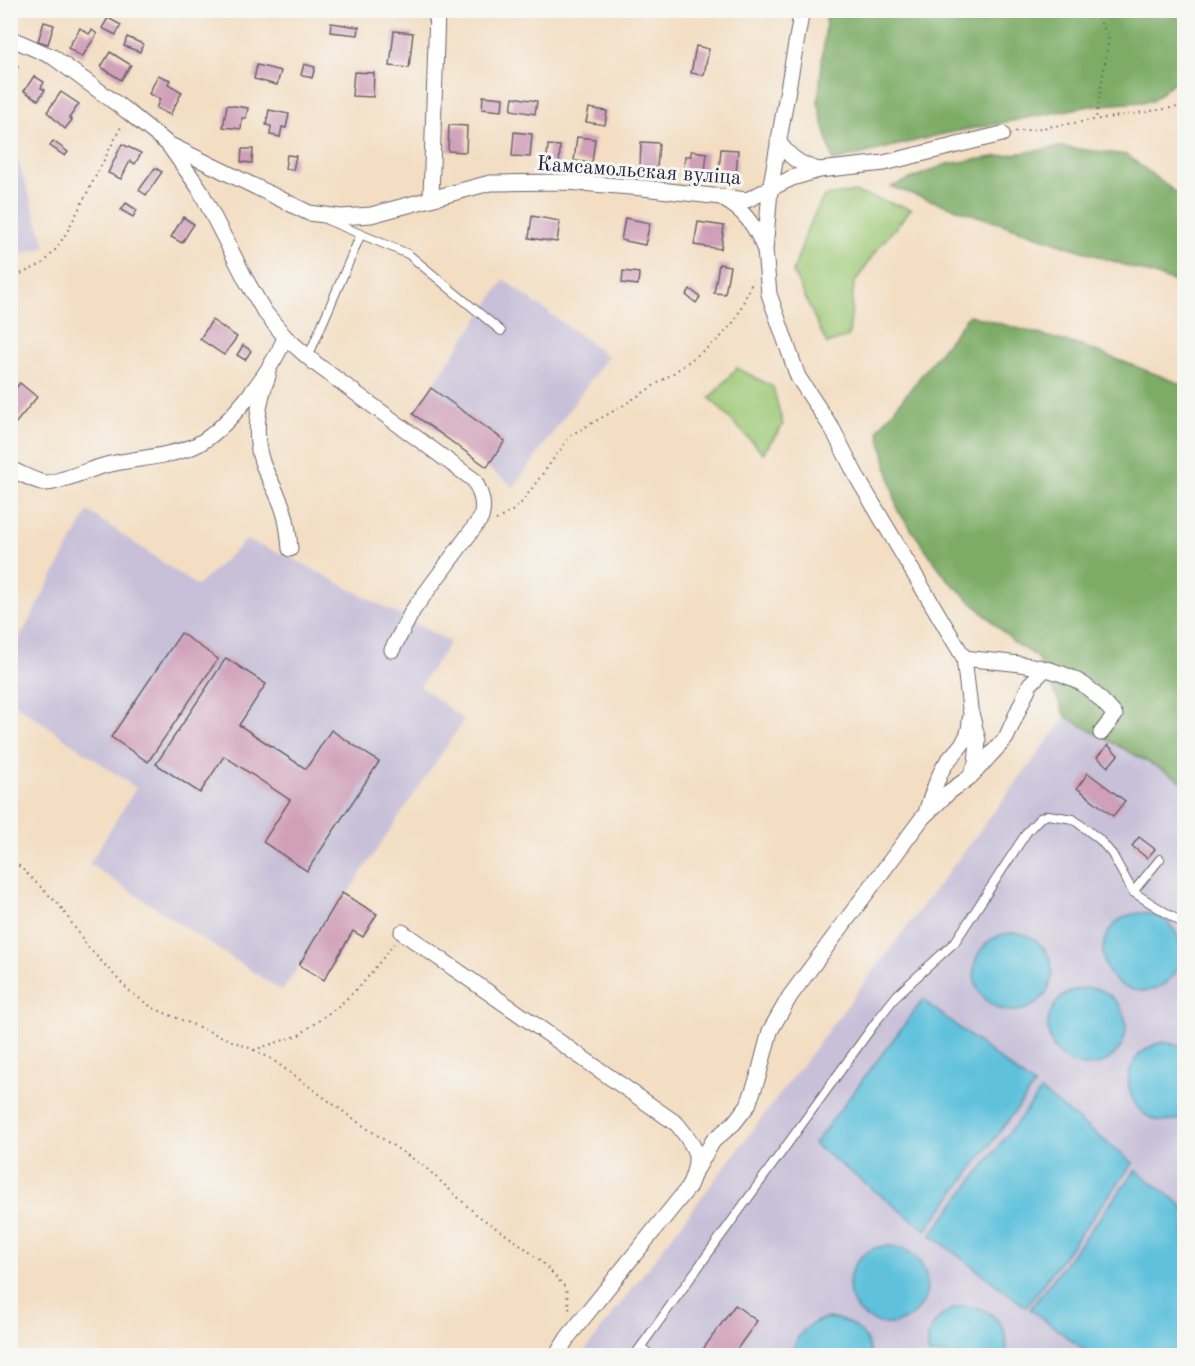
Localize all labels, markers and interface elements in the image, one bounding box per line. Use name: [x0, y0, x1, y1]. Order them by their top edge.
street label: Камсамольская вуліца: [536, 154, 742, 189]

